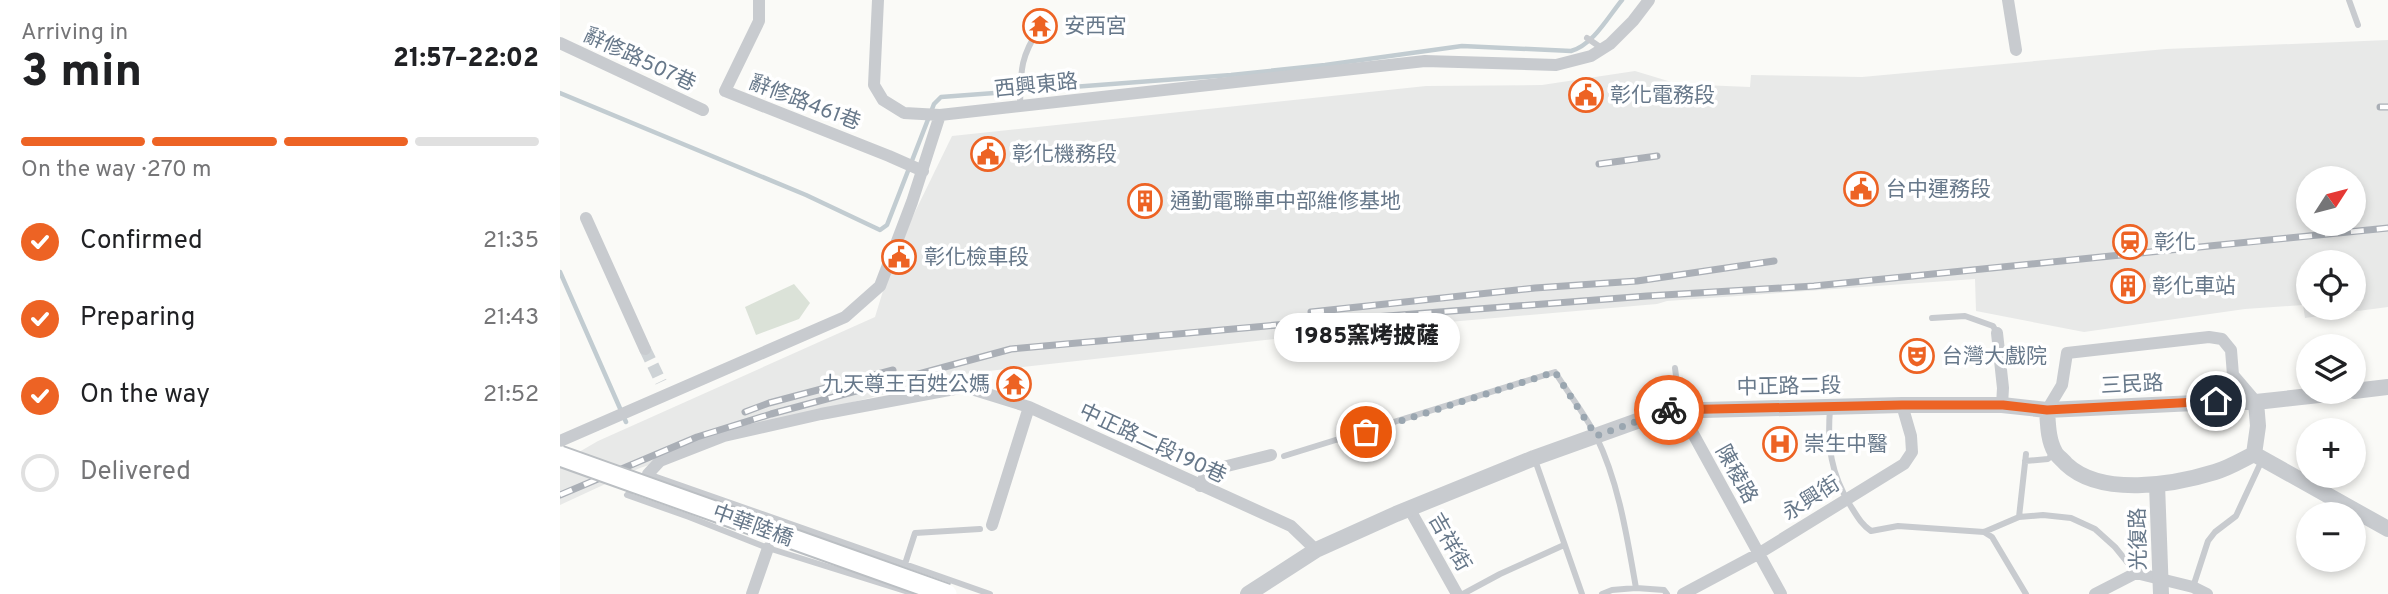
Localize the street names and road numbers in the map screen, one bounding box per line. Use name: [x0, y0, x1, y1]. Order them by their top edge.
street label: 辭修路507巷: [579, 23, 700, 98]
street label: 西興東路: [993, 69, 1079, 104]
street label: 辭修路461巷: [745, 70, 864, 137]
street label: 三民路: [2100, 370, 2164, 401]
street label: 中正路二段: [1736, 373, 1842, 402]
street label: 中正路二段190巷: [1074, 398, 1230, 490]
street label: 陳稜路: [1709, 441, 1763, 509]
street label: 永興街: [1778, 471, 1846, 527]
street label: 中華陸橋: [708, 499, 797, 553]
street label: 光復路: [2125, 507, 2154, 571]
street label: 吉祥街: [1421, 509, 1476, 577]

